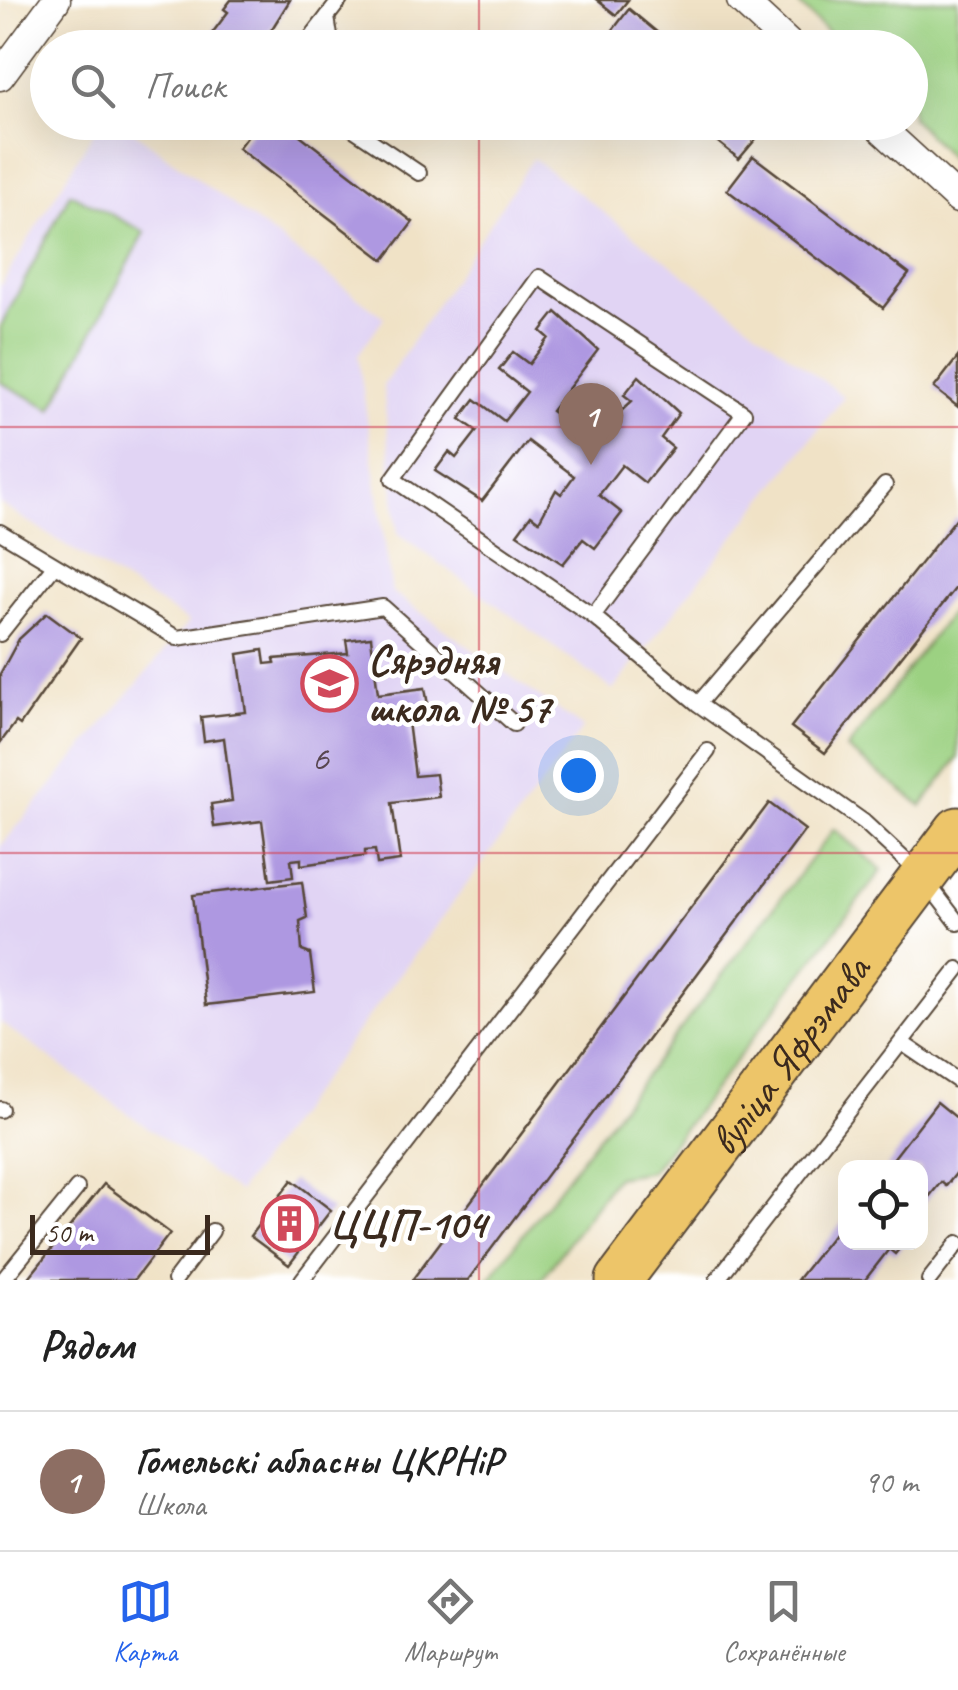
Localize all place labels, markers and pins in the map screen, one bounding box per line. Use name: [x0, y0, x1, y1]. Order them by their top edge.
pin: 1: [558, 382, 624, 465]
place label: Сярэдняя школа № 57: [368, 634, 555, 735]
school or university icon: Сярэдняя школа № 57: [299, 653, 359, 713]
building icon: ЦЦП-104: [260, 1193, 320, 1253]
place label: ЦЦП-104: [329, 1198, 491, 1251]

